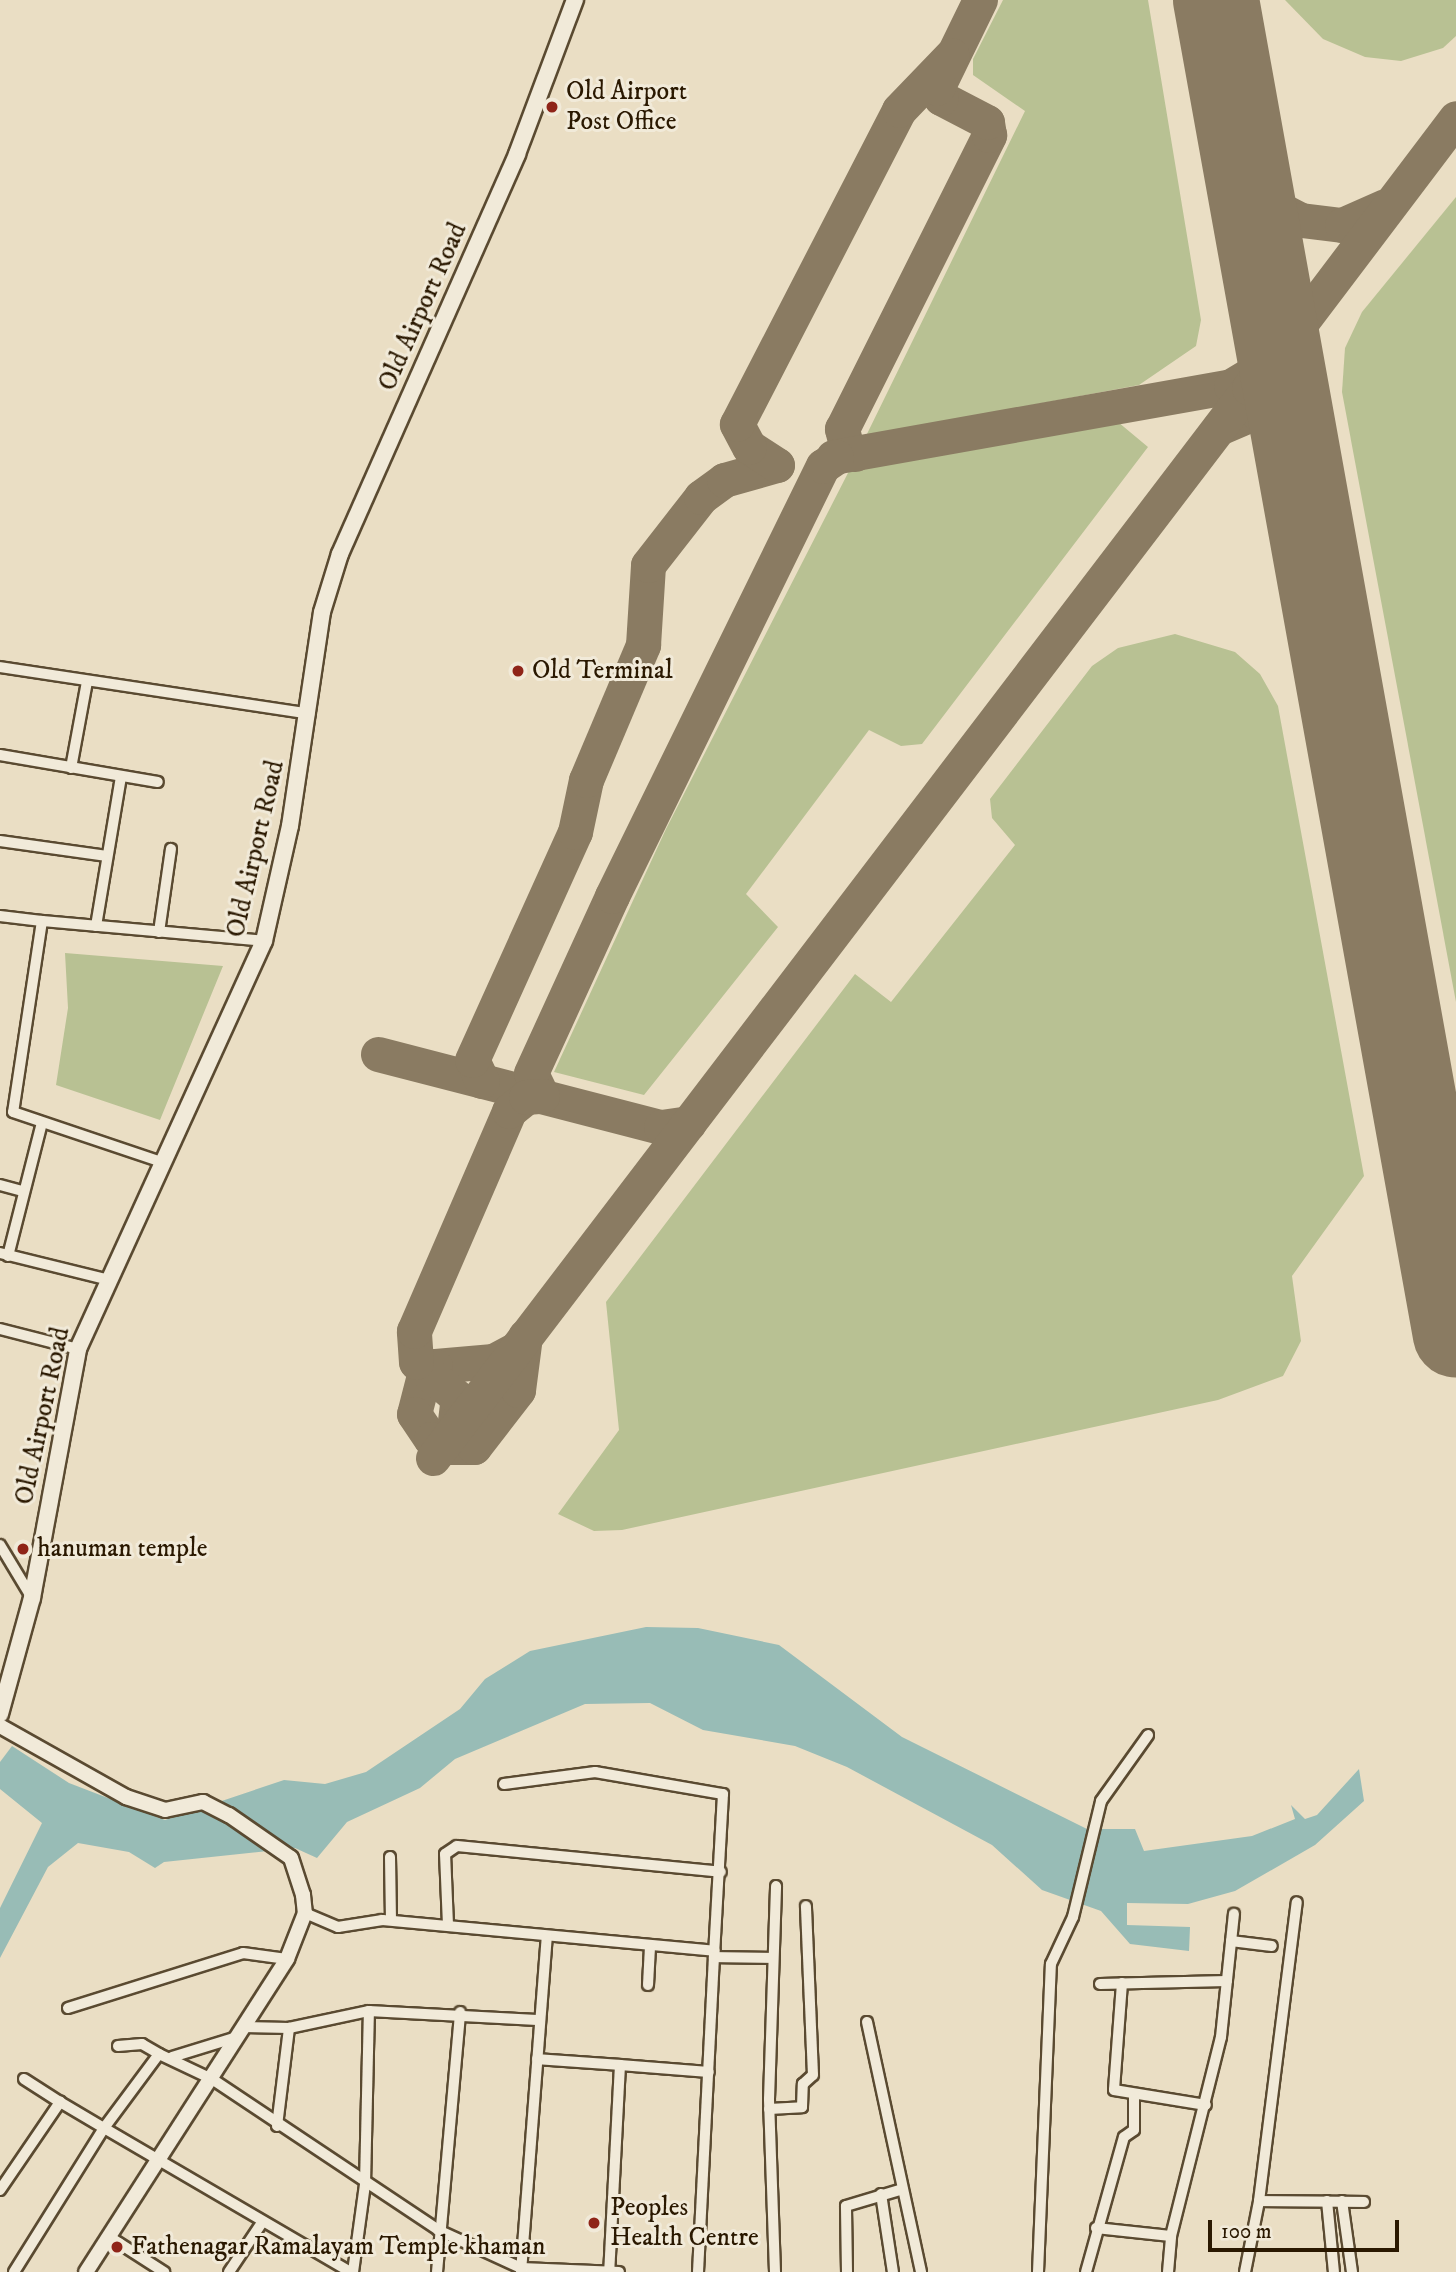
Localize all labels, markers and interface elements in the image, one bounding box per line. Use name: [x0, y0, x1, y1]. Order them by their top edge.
place label: Old Airport Post Office: [566, 76, 687, 138]
marker: Old Airport Post Office: [544, 99, 560, 115]
street label: Old Airport Road: [372, 218, 474, 396]
place label: Old Terminal: [532, 655, 673, 687]
marker: Old Terminal: [510, 663, 526, 679]
street label: Old Airport Road: [220, 758, 292, 940]
street label: Old Airport Road: [9, 1324, 77, 1508]
place label: hanuman temple: [37, 1533, 207, 1565]
marker: hanuman temple: [15, 1541, 31, 1557]
place label: Peoples Health Centre: [610, 2192, 759, 2254]
scale bar: [1211, 2206, 1402, 2250]
marker: Peoples Health Centre: [584, 2213, 604, 2233]
text: 100 m: [1221, 2219, 1272, 2245]
place label: Fathenagar Ramalayam Temple khaman: [131, 2231, 546, 2263]
marker: Fathenagar Ramalayam Temple khaman: [109, 2239, 125, 2255]

